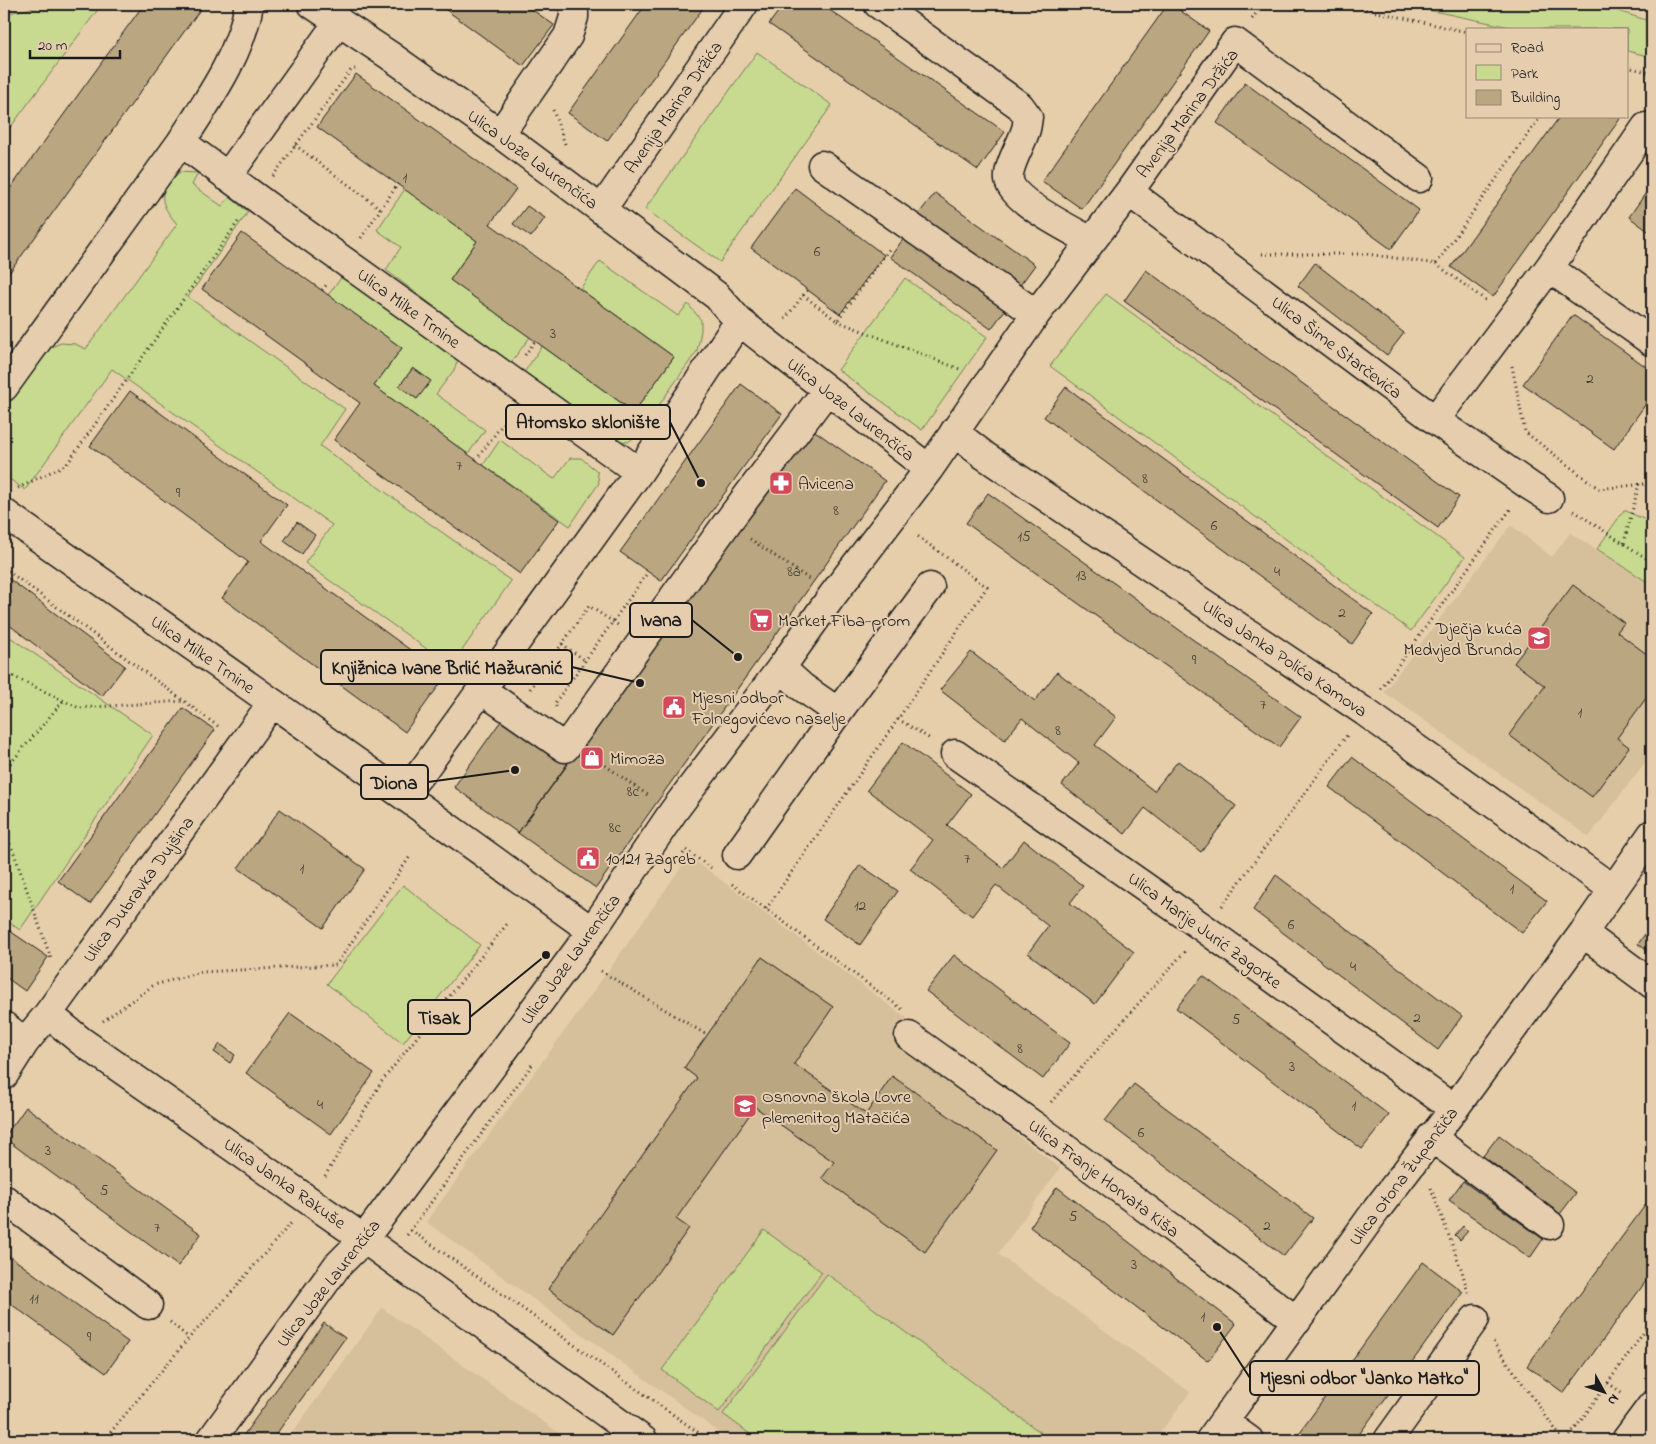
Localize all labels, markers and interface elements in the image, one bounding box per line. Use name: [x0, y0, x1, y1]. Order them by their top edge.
scale bar: [30, 28, 120, 60]
legend: [1466, 28, 1628, 118]
text: 20 m: [38, 35, 68, 57]
street label: Avenija Marina Držića: [619, 37, 730, 180]
text: Road: [1511, 37, 1544, 59]
street label: Avenija Marina Držića: [1131, 44, 1246, 184]
text: Park: [1511, 63, 1539, 85]
text: Building: [1510, 87, 1560, 110]
street label: Ulica Joze Laurenčića: [461, 104, 603, 217]
house number: 1: [403, 167, 408, 189]
house number: 6: [814, 241, 821, 263]
street label: Ulica Milke Trnine: [351, 263, 466, 357]
street label: Ulica Šime Starčevića: [1265, 291, 1407, 407]
house number: 3: [550, 323, 556, 345]
street label: Ulica Joze Laurenčića: [780, 352, 919, 469]
house number: 2: [1586, 368, 1594, 390]
callout: Atomsko sklonište: [506, 405, 670, 439]
text: Atomsko sklonište: [516, 410, 660, 437]
house number: 7: [456, 455, 462, 477]
house number: 8: [1142, 468, 1148, 490]
pharmacy icon: Avicena: [768, 470, 794, 496]
place label: Avicena: [798, 472, 854, 498]
house number: 9: [176, 482, 181, 504]
house number: 8: [833, 500, 839, 522]
house number: 6: [1211, 515, 1218, 537]
house number: 15: [1017, 526, 1031, 548]
house number: 8a: [787, 561, 801, 583]
house number: 4: [1274, 561, 1280, 583]
house number: 13: [1076, 565, 1086, 587]
street label: Ulica Janka Polića Kamova: [1196, 595, 1372, 725]
house number: 2: [1338, 602, 1346, 624]
callout: Ivana: [630, 603, 692, 637]
supermarket icon: Market Fiba-prom: [748, 607, 774, 633]
text: Ivana: [640, 608, 682, 635]
place label: Market Fiba-prom: [778, 609, 910, 635]
street label: Ulica Milke Trnine: [144, 610, 260, 702]
place label: Dječja kuća Medvjed Brundo: [1403, 617, 1522, 664]
school or university icon: Dječja kuća Medvjed Brundo: [1526, 625, 1552, 651]
house number: 9: [1192, 649, 1197, 671]
callout: Knjižnica Ivane Brlić Mažuranić: [321, 650, 572, 684]
text: Knjižnica Ivane Brlić Mažuranić: [331, 656, 563, 683]
place label: Mjesni odbor Folnegovićevo naselje: [691, 686, 847, 734]
public building icon: Mjesni odbor Folnegovićevo naselje: [661, 694, 687, 720]
house number: 7: [1260, 694, 1266, 716]
house number: 1: [1578, 702, 1583, 724]
house number: 8: [1055, 720, 1061, 742]
shop icon: Mimoza: [579, 745, 605, 771]
place label: Mimoza: [610, 747, 665, 773]
callout: Diona: [361, 765, 428, 799]
text: Diona: [370, 771, 417, 798]
house number: 8c: [627, 781, 639, 803]
street label: Ulica Dubravka Dujšina: [78, 812, 202, 969]
house number: 8c: [609, 817, 621, 839]
public building icon: 10121 Zagreb: [575, 845, 601, 871]
place label: 10121 Zagreb: [606, 847, 696, 874]
house number: 7: [964, 848, 970, 870]
house number: 1: [300, 858, 305, 880]
street label: Ulica Marije Jurić Zagorke: [1121, 867, 1287, 998]
house number: 1: [1510, 878, 1515, 900]
street label: Ulica Joze Laurenčića: [515, 889, 628, 1031]
house number: 12: [854, 895, 867, 917]
house number: 6: [1288, 914, 1295, 936]
house number: 4: [1350, 956, 1356, 978]
callout: Tisak: [408, 1000, 470, 1034]
text: Tisak: [418, 1006, 461, 1033]
house number: 2: [1413, 1007, 1421, 1029]
house number: 5: [1232, 1009, 1241, 1031]
house number: 8: [1017, 1038, 1023, 1060]
house number: 3: [1289, 1056, 1295, 1078]
place label: Osnovna škola Lovre plemenitog Matačića: [762, 1085, 912, 1133]
school or university icon: Osnovna škola Lovre plemenitog Matačića: [732, 1093, 758, 1119]
house number: 4: [317, 1094, 323, 1116]
house number: 1: [1352, 1095, 1357, 1117]
street label: Ulica Otona Župančiča: [1344, 1102, 1466, 1252]
street label: Ulica Franje Horvata Kiša: [1022, 1114, 1184, 1245]
house number: 6: [1138, 1122, 1145, 1144]
street label: Ulica Janka Rakuše: [217, 1133, 351, 1237]
house number: 3: [45, 1140, 51, 1162]
house number: 5: [100, 1180, 109, 1202]
house number: 5: [1069, 1206, 1078, 1228]
street label: Ulica Joze Laurenčića: [271, 1215, 388, 1354]
house number: 2: [1263, 1215, 1271, 1237]
house number: 7: [154, 1217, 160, 1239]
house number: 3: [1131, 1254, 1137, 1276]
house number: 11: [29, 1288, 39, 1310]
house number: 1: [1201, 1306, 1206, 1328]
house number: 9: [87, 1326, 92, 1348]
callout: Mjesni odbor "Janko Matko": [1250, 1361, 1479, 1395]
text: Mjesni odbor "Janko Matko": [1260, 1366, 1469, 1393]
north arrow: [1578, 1366, 1628, 1416]
text: N: [1602, 1389, 1624, 1410]

